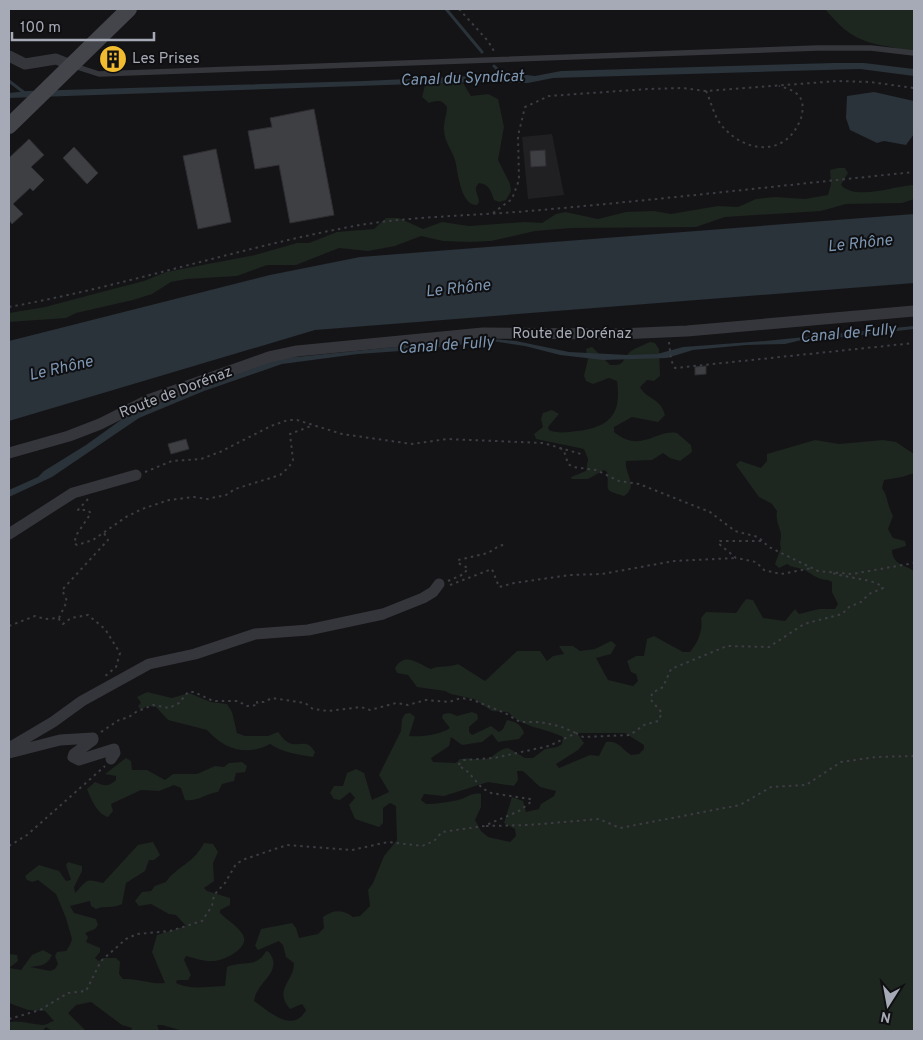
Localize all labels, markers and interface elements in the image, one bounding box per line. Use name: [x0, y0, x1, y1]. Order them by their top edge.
scale bar: [12, 10, 155, 42]
text: 100 m: [20, 19, 61, 38]
building icon: Les Prises: [98, 44, 128, 74]
place label: Les Prises: [132, 50, 200, 69]
water label: Canal du Syndicat: [400, 67, 525, 91]
water label: Le Rhône: [827, 231, 894, 257]
water label: Le Rhône: [425, 276, 492, 302]
water label: Canal de Fully: [799, 320, 899, 348]
street label: Route de Dorénaz: [512, 325, 632, 344]
water label: Canal de Fully: [397, 333, 496, 359]
water label: Le Rhône: [27, 352, 96, 386]
street label: Route de Dorénaz: [117, 363, 235, 423]
north arrow: [863, 980, 913, 1030]
text: N: [879, 1007, 892, 1026]

